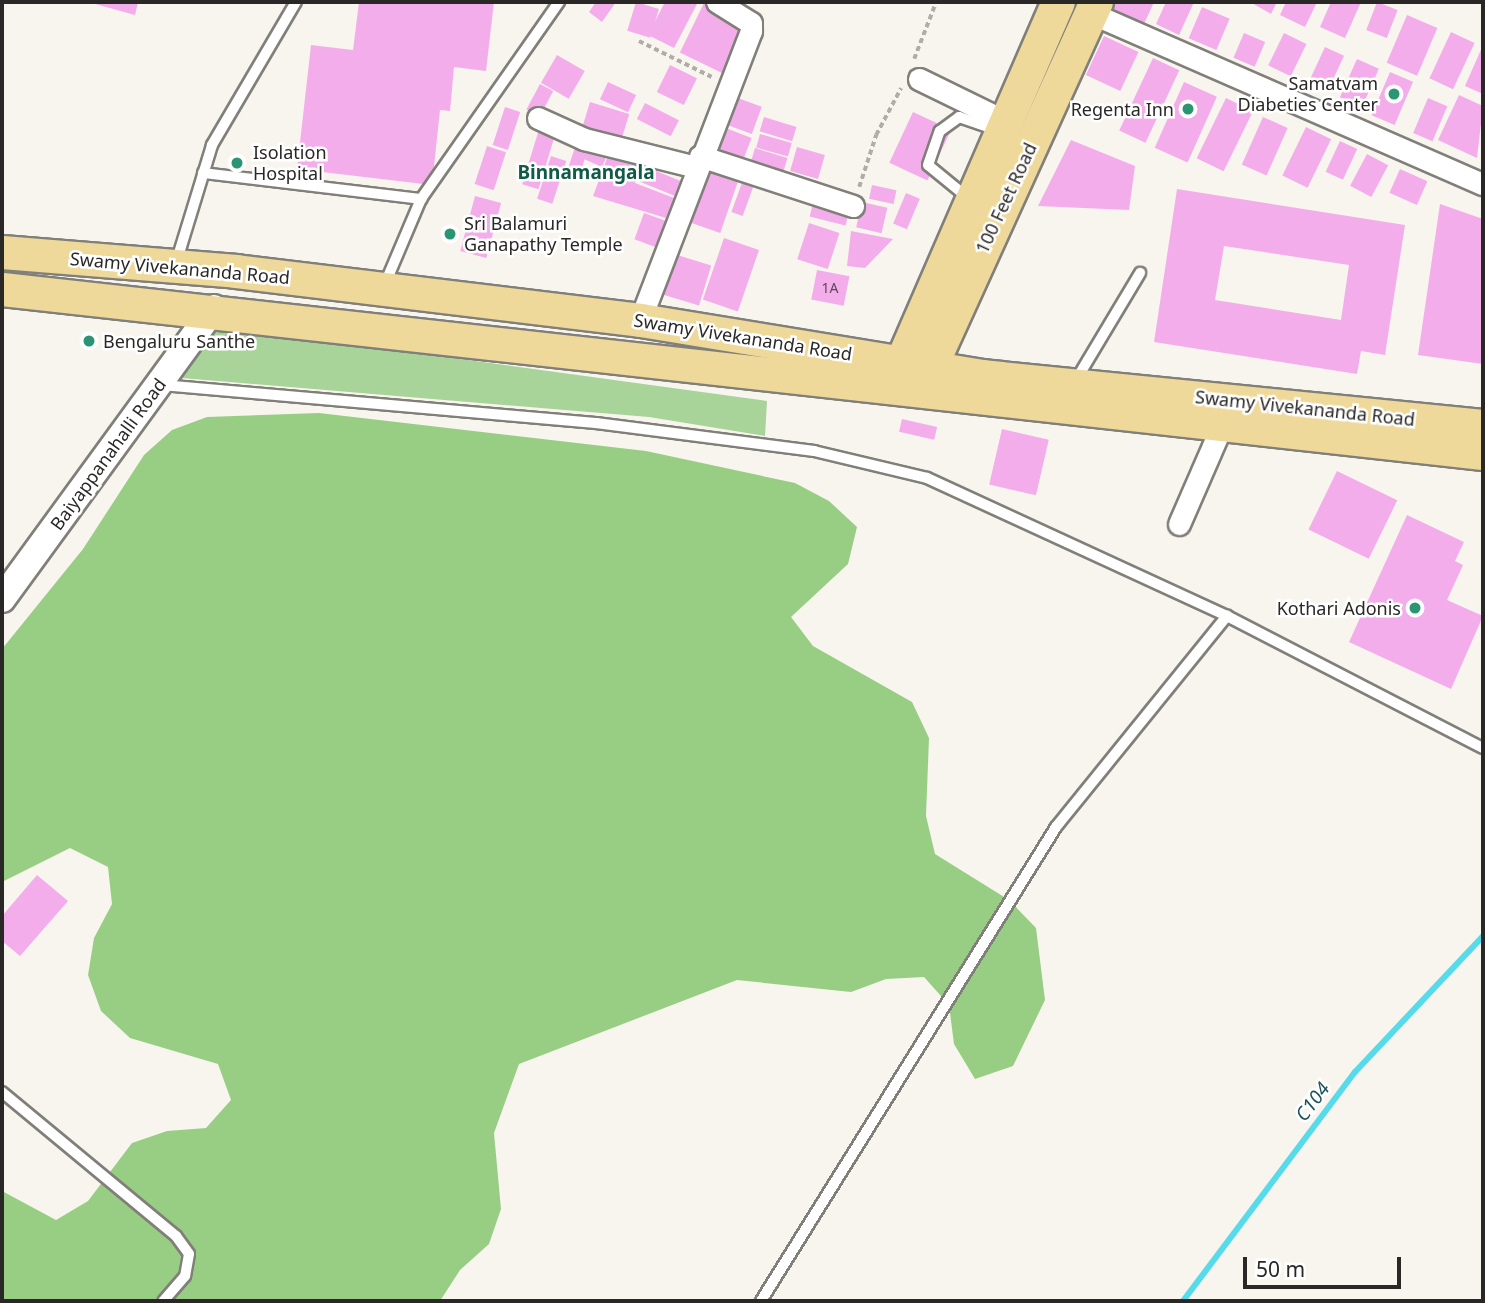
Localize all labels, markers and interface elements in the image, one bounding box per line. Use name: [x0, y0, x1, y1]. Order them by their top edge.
place label: Samatvam Diabeties Center: [1238, 73, 1378, 116]
marker: Samatvam Diabeties Center: [1384, 84, 1404, 104]
place label: Regenta Inn: [1071, 98, 1174, 120]
marker: Regenta Inn: [1180, 101, 1196, 117]
street label: 100 Feet Road: [971, 139, 1041, 257]
place label: Isolation Hospital: [253, 142, 327, 184]
marker: Isolation Hospital: [227, 153, 247, 173]
district label: Binnamangala: [517, 162, 655, 184]
place label: Sri Balamuri Ganapathy Temple: [464, 213, 623, 256]
marker: Sri Balamuri Ganapathy Temple: [442, 226, 458, 242]
street label: Swamy Vivekananda Road: [69, 248, 291, 288]
house number: 1A: [822, 280, 838, 296]
street label: Swamy Vivekananda Road: [632, 309, 854, 365]
place label: Bengaluru Santhe: [103, 330, 255, 352]
marker: Bengaluru Santhe: [81, 333, 97, 349]
street label: Baiyappanahalli Road: [46, 374, 170, 534]
street label: Swamy Vivekananda Road: [1194, 386, 1416, 430]
place label: Kothari Adonis: [1277, 597, 1401, 619]
marker: Kothari Adonis: [1407, 600, 1423, 616]
water label: C104: [1291, 1078, 1335, 1126]
scale bar: [1247, 1244, 1404, 1288]
text: 50 m: [1256, 1255, 1305, 1283]

